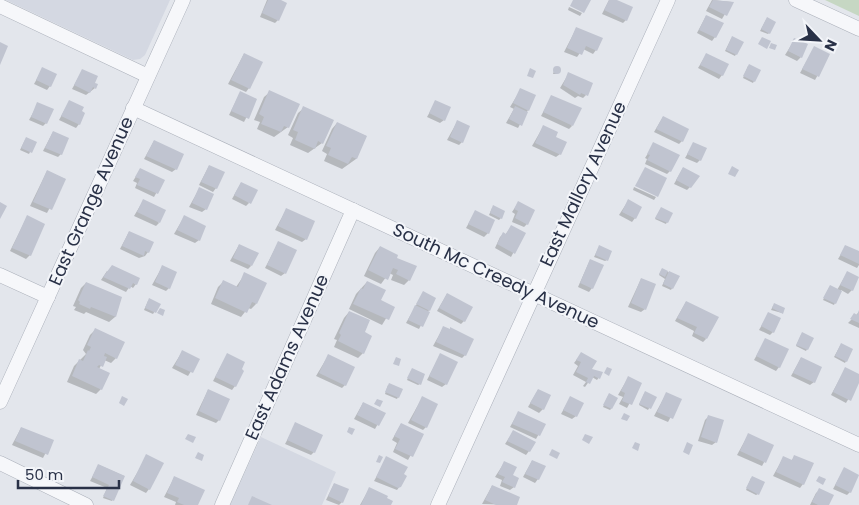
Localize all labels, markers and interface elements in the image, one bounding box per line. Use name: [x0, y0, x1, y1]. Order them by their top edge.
north arrow: [794, 15, 844, 65]
text: N: [819, 36, 842, 54]
street label: East Mallory Avenue: [533, 97, 632, 270]
street label: East Grange Avenue: [42, 112, 139, 289]
street label: South Mc Creedy Avenue: [389, 217, 604, 334]
street label: East Adams Avenue: [239, 270, 334, 444]
scale bar: [18, 458, 119, 490]
text: 50 m: [25, 464, 63, 485]

